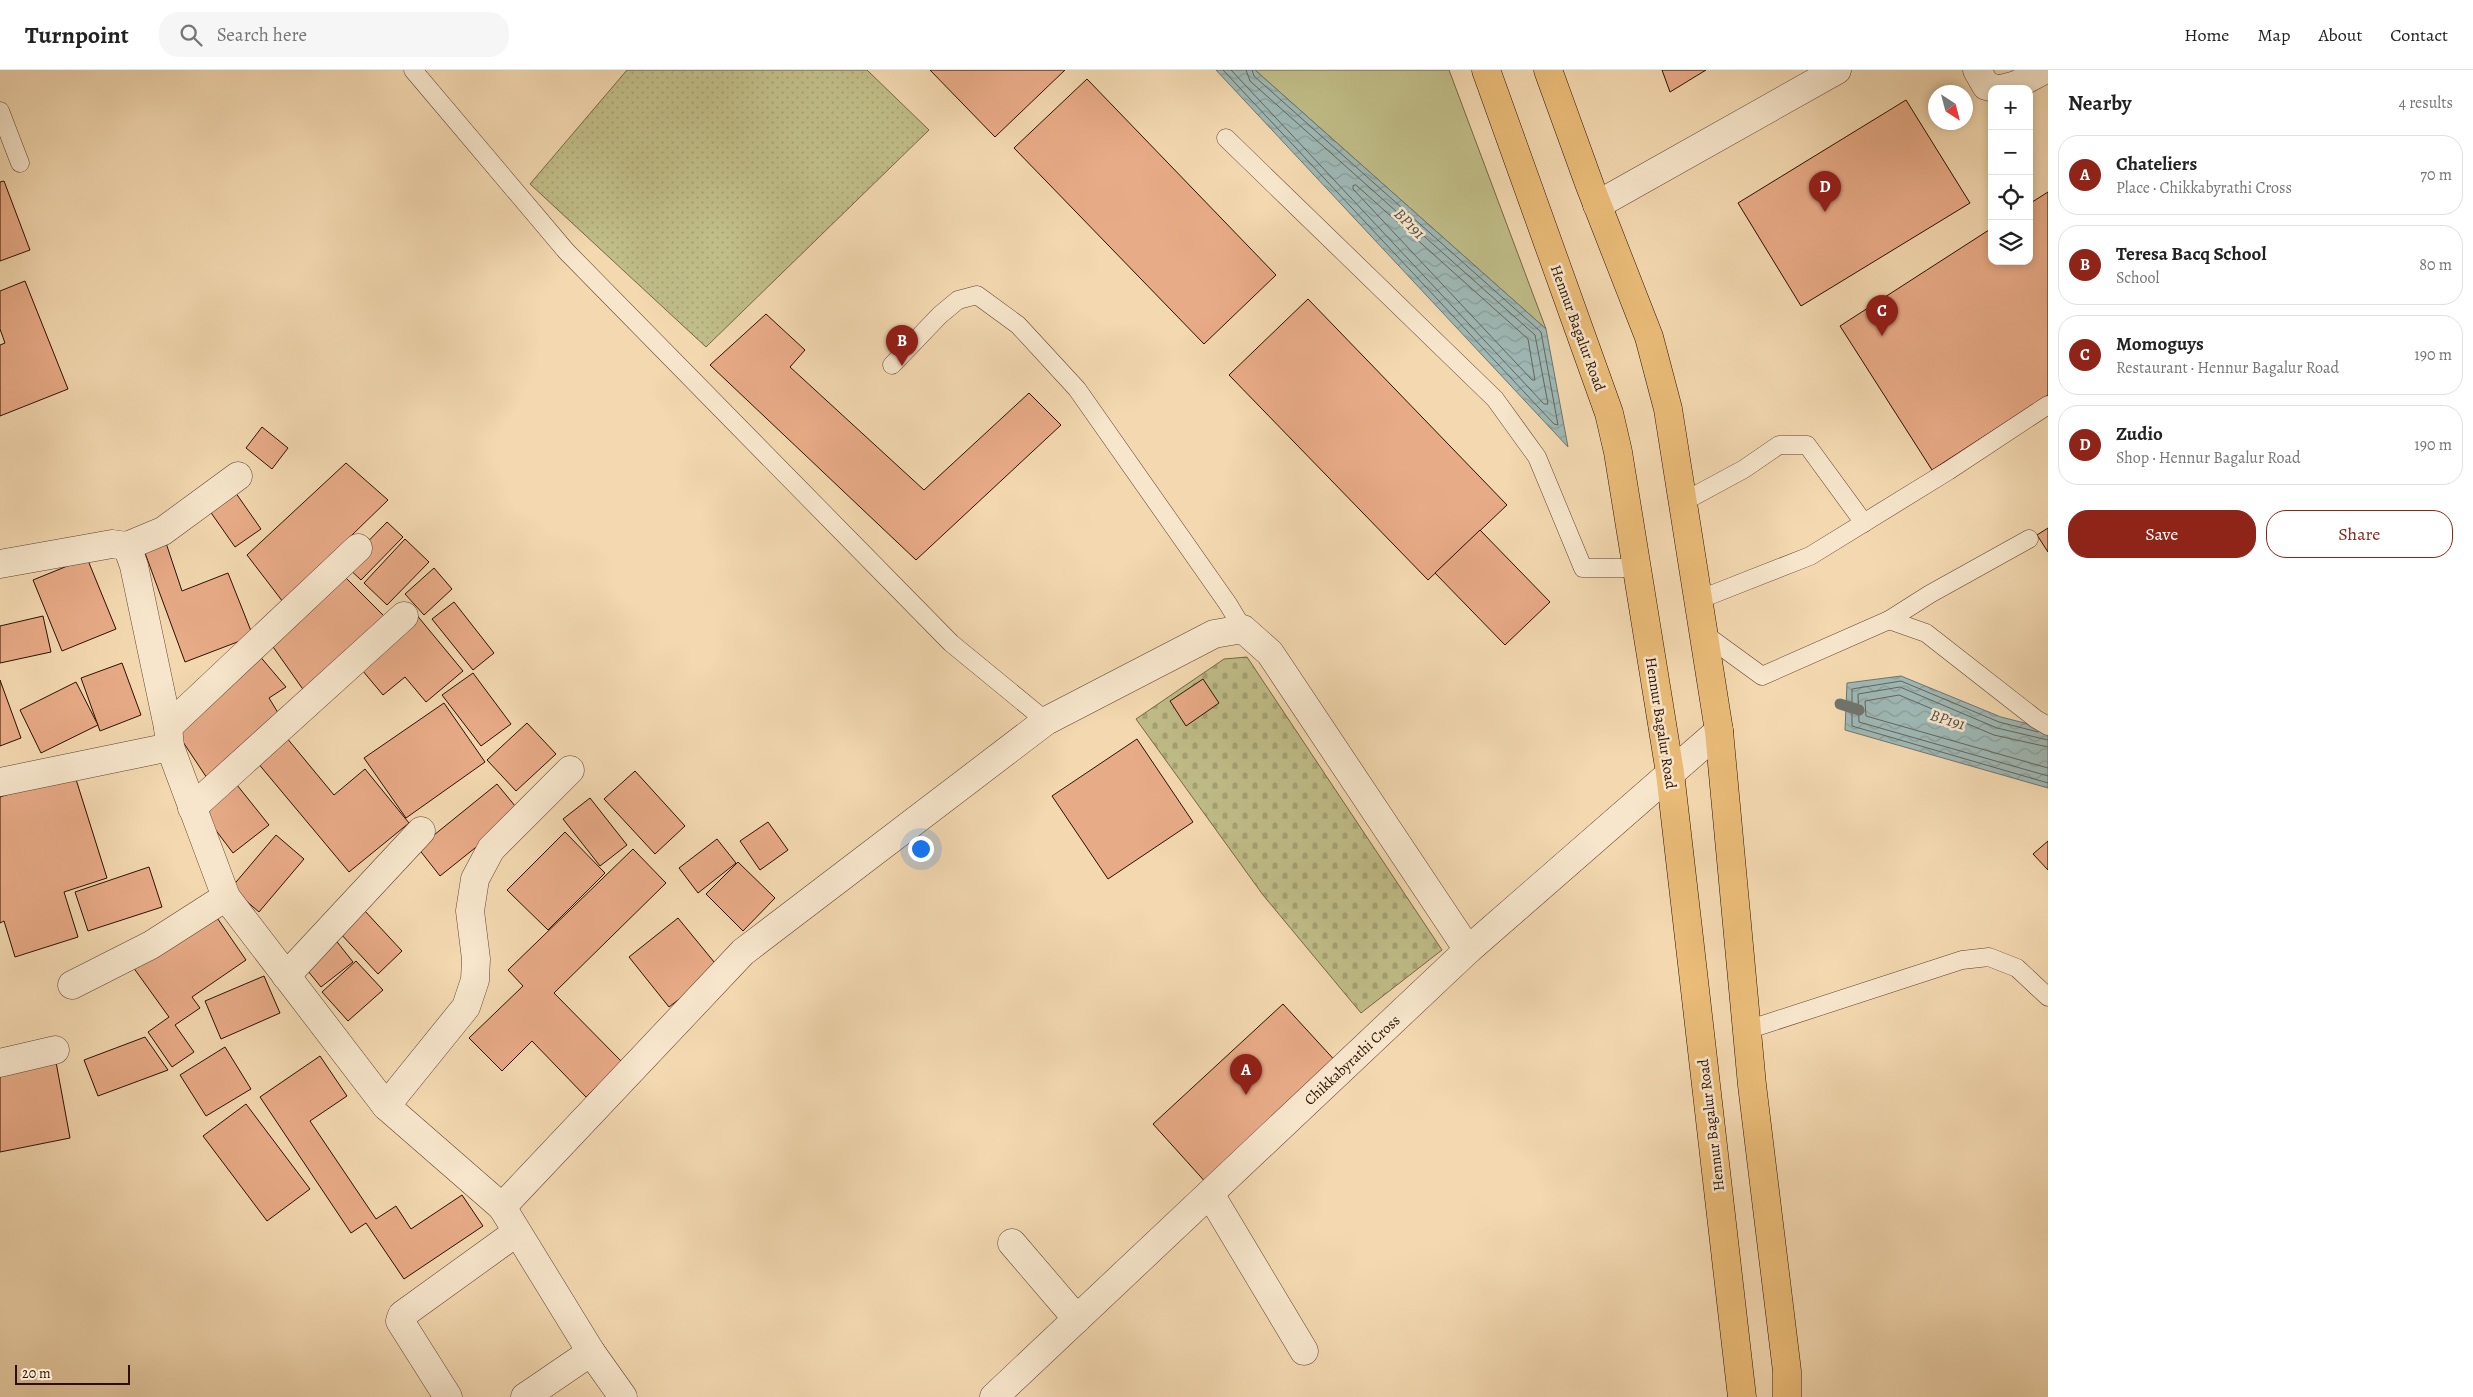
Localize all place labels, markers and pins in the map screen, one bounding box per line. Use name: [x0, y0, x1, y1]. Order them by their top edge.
pin: D: [1809, 171, 1841, 212]
pin: C: [1866, 295, 1898, 336]
pin: B: [886, 325, 918, 366]
pin: A: [1230, 1054, 1262, 1095]

